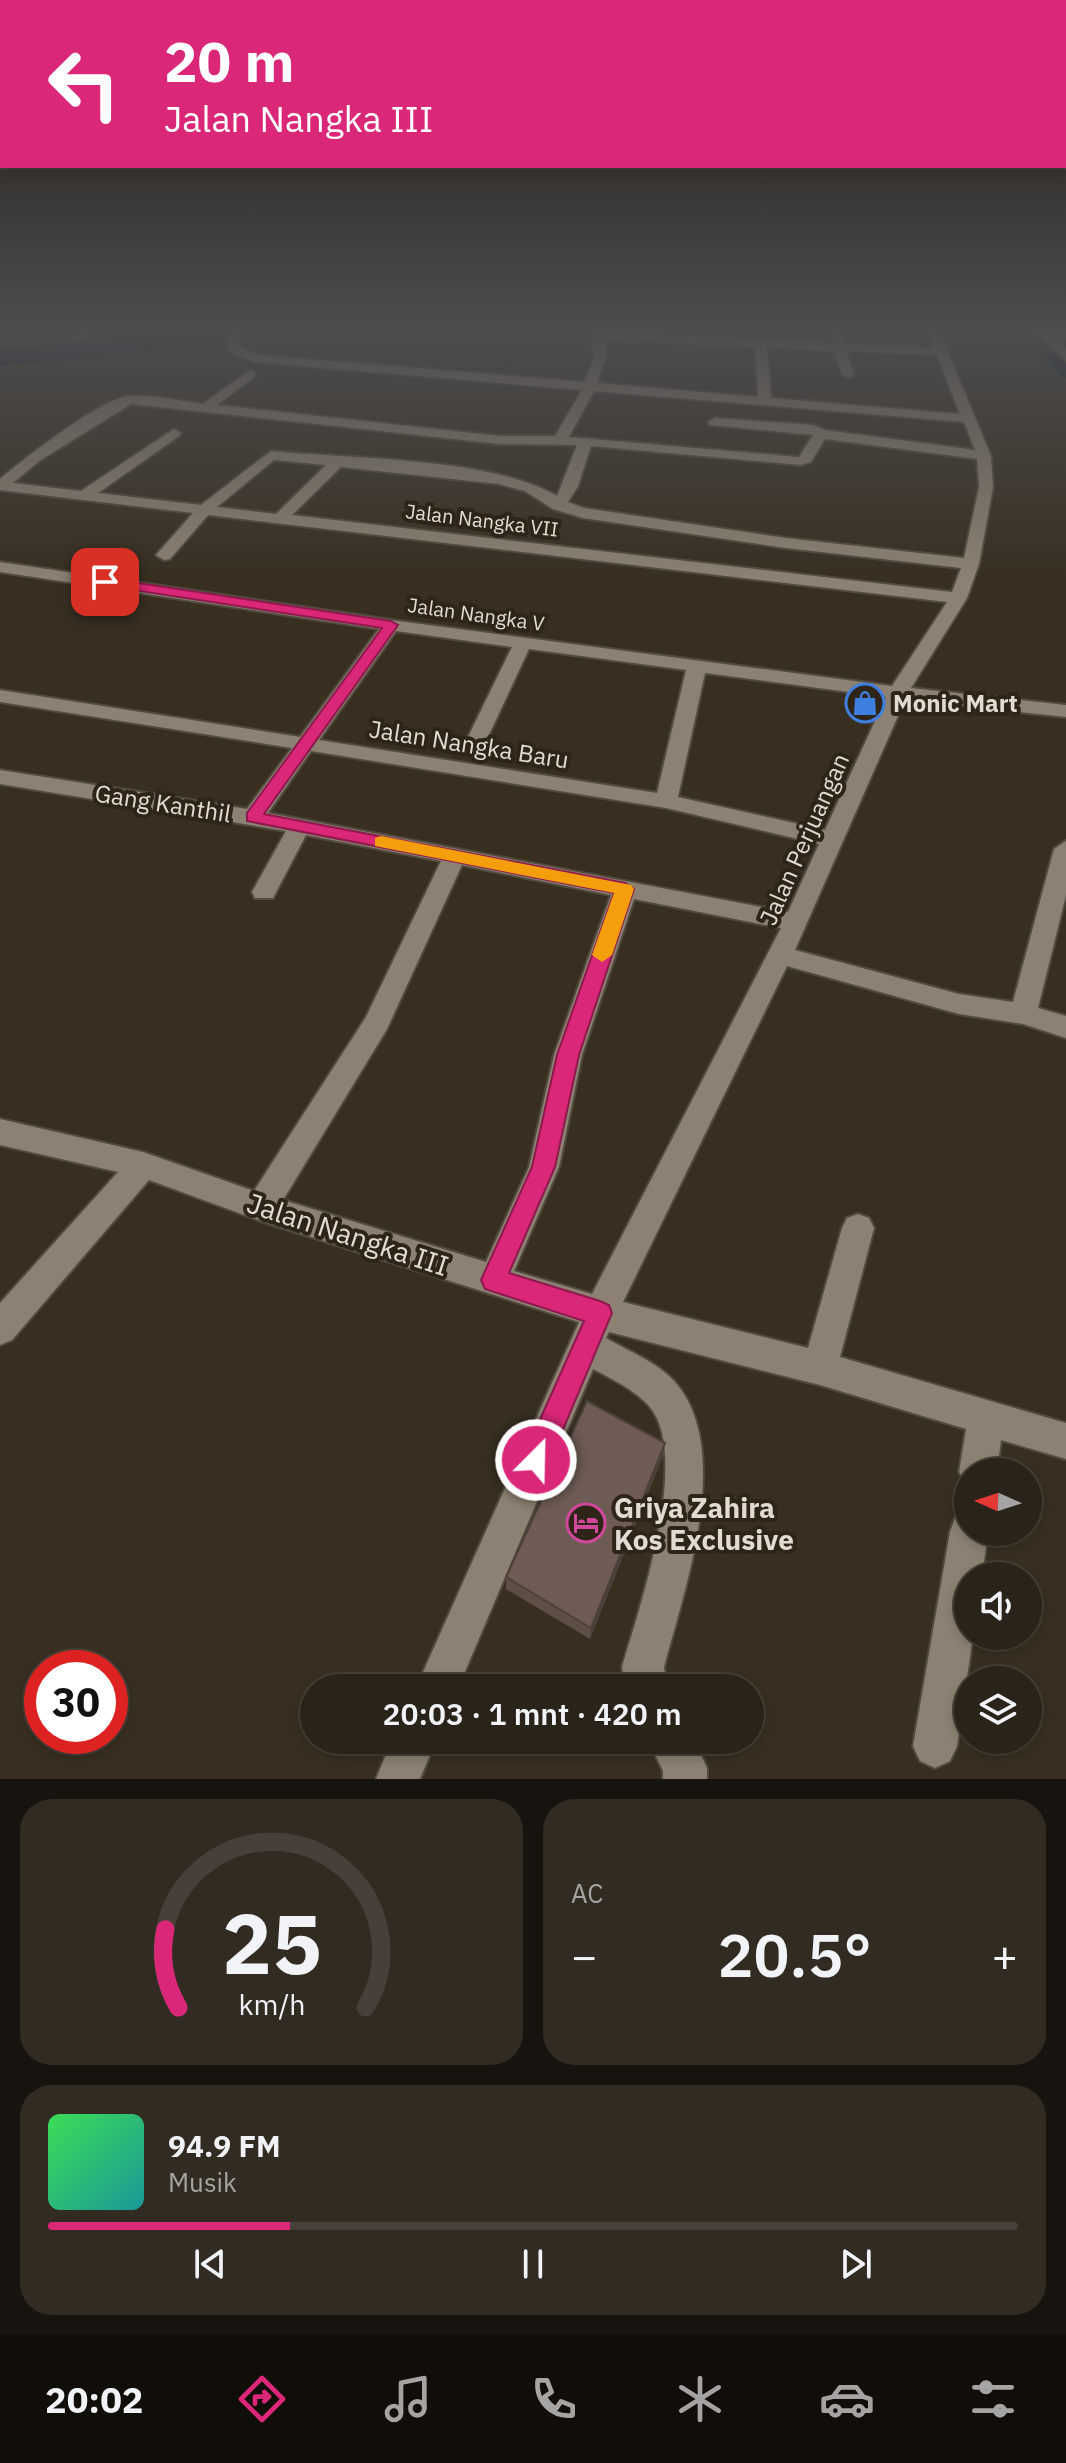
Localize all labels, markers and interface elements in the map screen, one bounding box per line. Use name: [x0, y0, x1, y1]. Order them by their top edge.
text: 20 m: [164, 25, 294, 97]
icon: left: [32, 32, 136, 136]
text: Jalan Nangka III: [164, 95, 433, 142]
street label: Jalan Nangka VII: [404, 497, 560, 543]
pin: [71, 548, 139, 616]
icon: arrive: [83, 560, 127, 604]
street label: Jalan Nangka V: [406, 591, 546, 637]
shop icon: Monic Mart: [844, 682, 886, 724]
place label: Monic Mart: [893, 687, 1018, 719]
street label: Jalan Nangka Baru: [367, 712, 571, 776]
street label: Jalan Perjuangan: [752, 748, 856, 930]
street label: Gang Kanthil: [93, 776, 233, 830]
street label: Jalan Nangka III: [243, 1184, 453, 1284]
position arrow: [494, 1418, 578, 1502]
north arrow: [954, 1458, 1042, 1546]
map controls: [954, 1458, 1042, 1754]
place label: Griya Zahira Kos Exclusive: [614, 1489, 794, 1558]
hotel icon: Griya Zahira Kos Exclusive: [565, 1502, 607, 1544]
button: sound: [954, 1562, 1042, 1650]
speed limit sign: 30: [24, 1650, 128, 1754]
button: layers: [954, 1666, 1042, 1754]
text: 20:03 · 1 mnt · 420 m: [382, 1694, 682, 1733]
text: AC: [571, 1876, 603, 1910]
text: 25: [222, 1889, 321, 1997]
text: 20.5°: [717, 1915, 872, 1994]
text: −: [571, 1927, 597, 1984]
text: +: [992, 1927, 1018, 1984]
text: km/h: [238, 1986, 305, 2023]
text: 94.9 FM: [168, 2126, 281, 2165]
text: Musik: [168, 2165, 237, 2199]
icon: previous: [188, 2242, 232, 2286]
icon: pause: [511, 2242, 555, 2286]
icon: next: [834, 2242, 878, 2286]
icon: directions: [234, 2371, 290, 2427]
icon: music: [380, 2371, 436, 2427]
icon: phone: [526, 2371, 582, 2427]
icon: climate: [672, 2371, 728, 2427]
icon: car: [819, 2371, 875, 2427]
icon: filters: [965, 2371, 1021, 2427]
text: 20:02: [45, 2376, 143, 2423]

